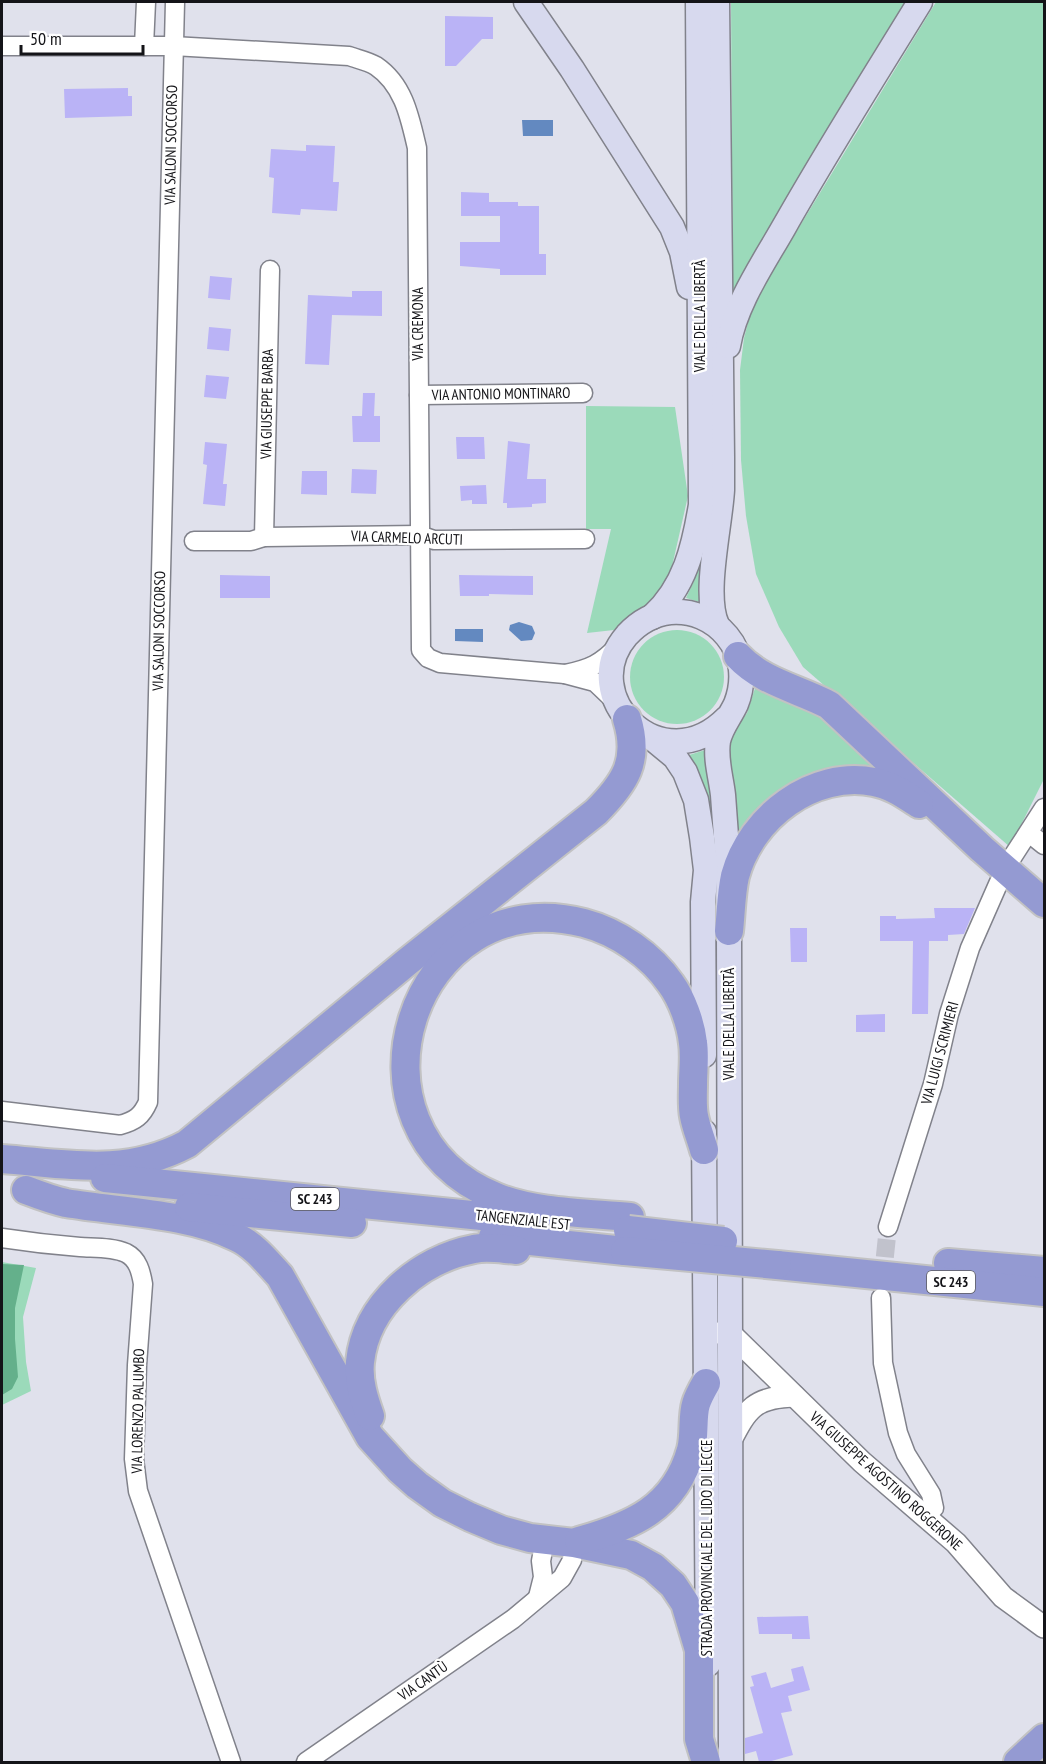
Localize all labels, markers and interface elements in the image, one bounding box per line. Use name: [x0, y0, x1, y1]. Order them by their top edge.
scale bar: [21, 18, 142, 56]
text: 50 m: [30, 27, 62, 50]
street label: VIA SALONI SOCCORSO: [160, 85, 181, 206]
street label: VIALE DELLA LIBERTÀ: [690, 259, 709, 373]
street label: VIA CREMONA: [408, 286, 427, 362]
street label: VIA GIUSEPPE BARBA: [256, 348, 277, 460]
street label: VIA ANTONIO MONTINARO: [431, 383, 570, 404]
street label: VIA CARMELO ARCUTI: [350, 526, 463, 549]
street label: VIA SALONI SOCCORSO: [148, 571, 169, 692]
street label: VIALE DELLA LIBERTÀ: [719, 967, 738, 1081]
street label: VIA LUIGI SCRIMIERI: [916, 999, 962, 1107]
road number: SC 243: [291, 1188, 339, 1210]
street label: TANGENZIALE EST: [475, 1205, 572, 1234]
road number: SC 243: [927, 1271, 975, 1293]
street label: VIA LORENZO PALUMBO: [127, 1348, 148, 1475]
street label: VIA GIUSEPPE AGOSTINO ROGGERONE: [805, 1406, 967, 1554]
street label: STRADA PROVINCIALE DEL LIDO DI LECCE: [697, 1440, 716, 1656]
street label: VIA CANTÙ: [393, 1657, 451, 1705]

